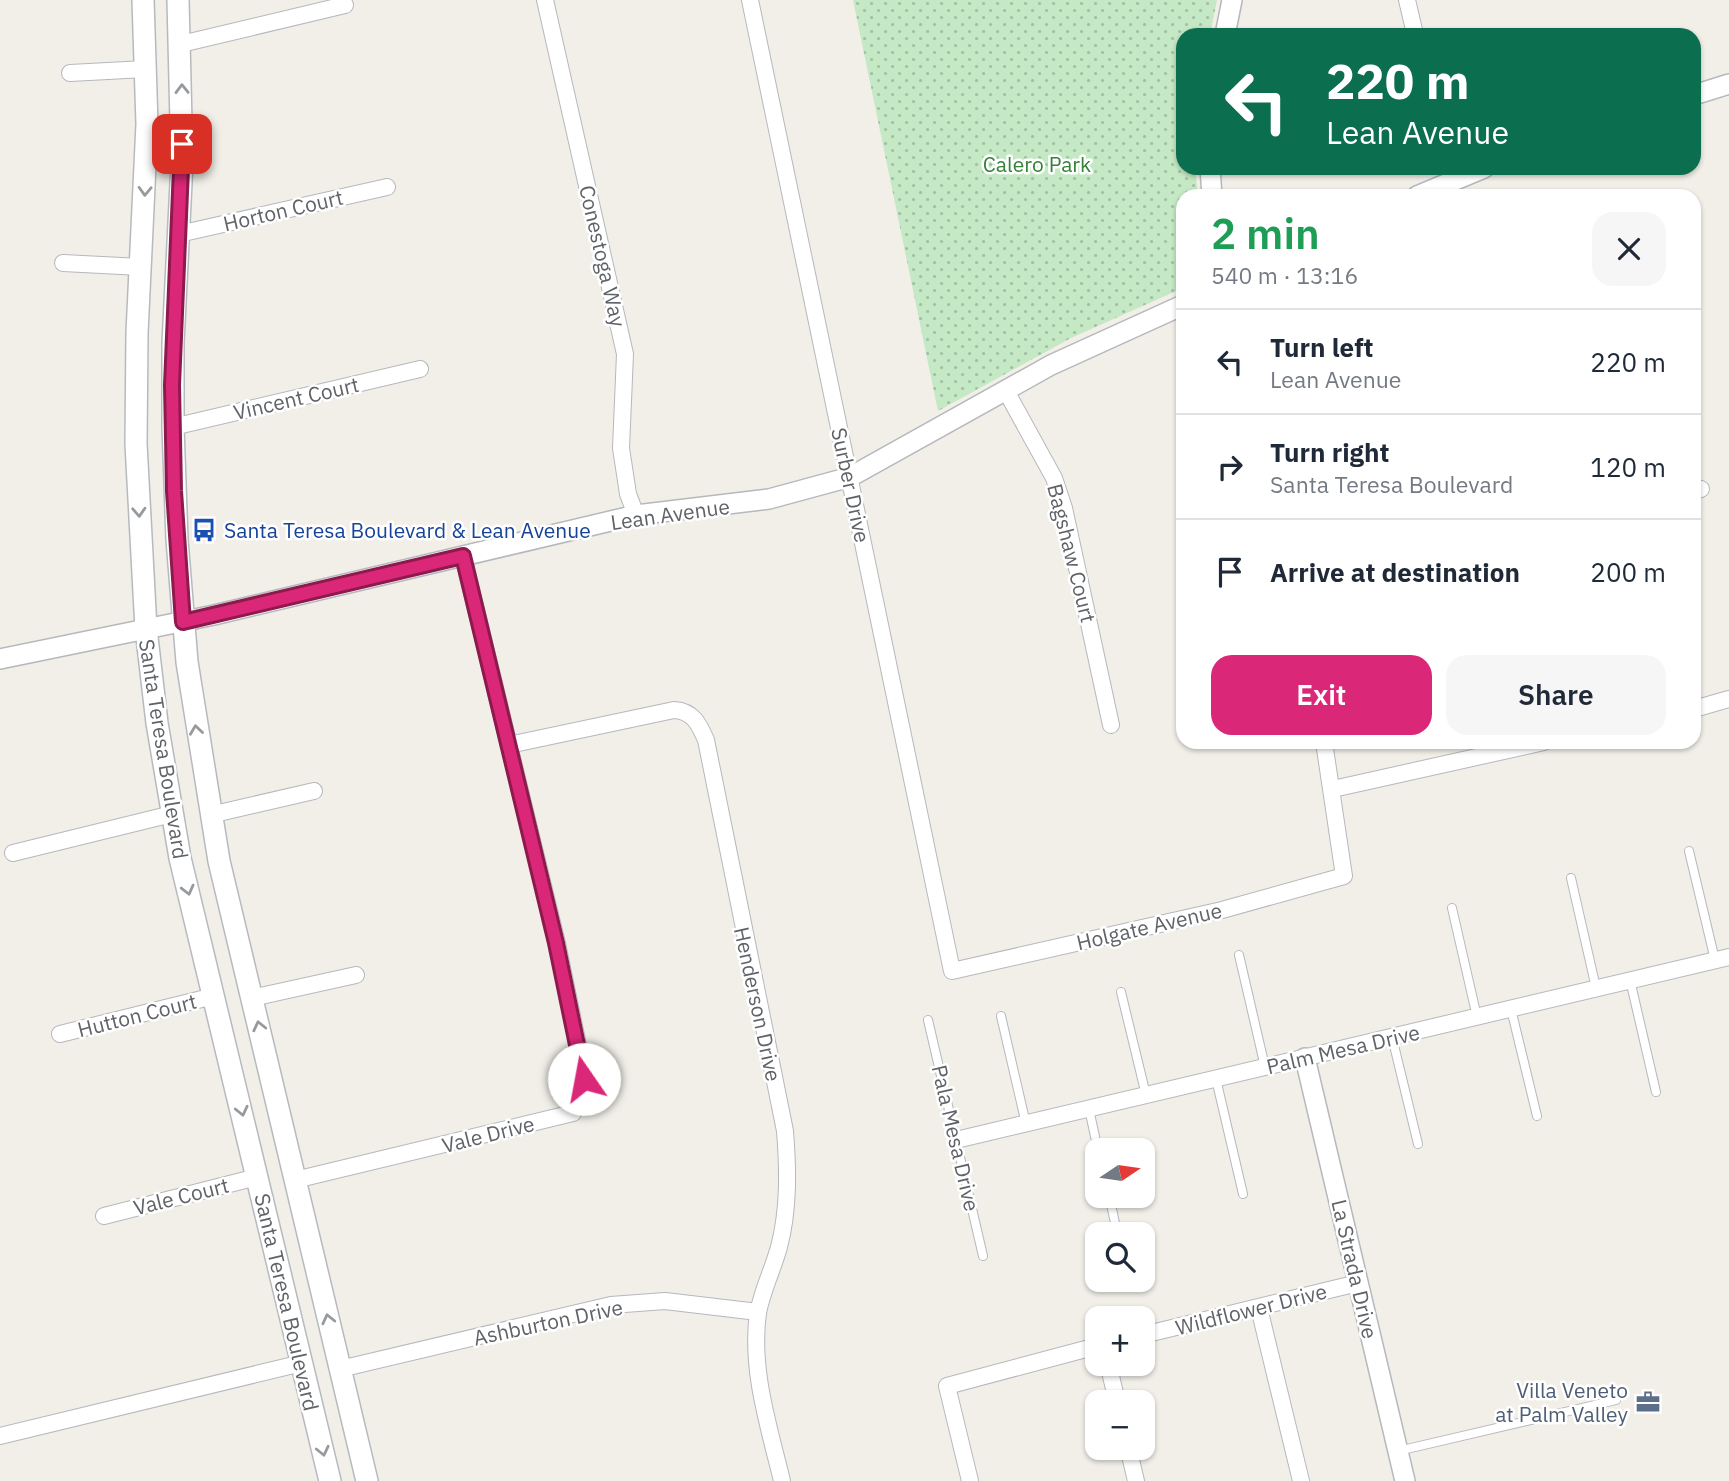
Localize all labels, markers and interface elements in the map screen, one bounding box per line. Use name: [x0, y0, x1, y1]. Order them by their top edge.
text: 220 m: [1326, 49, 1470, 112]
icon: left: [1211, 56, 1302, 147]
one-way arrow: [175, 83, 190, 94]
text: Lean Avenue: [1326, 111, 1509, 153]
pin: [152, 114, 212, 174]
icon: arrive: [163, 125, 201, 163]
park label: Calero Park: [983, 150, 1091, 178]
street label: Conestoga Way: [573, 182, 633, 330]
street label: Horton Court: [220, 183, 346, 237]
one-way arrow: [137, 185, 152, 196]
text: 2 min: [1211, 206, 1320, 261]
button: close: [1592, 212, 1666, 286]
text: 540 m · 13:16: [1211, 260, 1358, 290]
text: Turn left: [1270, 330, 1373, 364]
icon: left: [1211, 343, 1249, 381]
text: 220 m: [1590, 345, 1666, 379]
text: Lean Avenue: [1270, 364, 1402, 394]
street label: Vincent Court: [230, 370, 362, 426]
street label: Surber Drive: [825, 425, 877, 545]
text: Turn right: [1270, 435, 1389, 469]
icon: right: [1211, 448, 1249, 486]
text: 120 m: [1590, 450, 1666, 484]
text: Santa Teresa Boulevard: [1270, 469, 1513, 499]
street label: Bagshaw Court: [1041, 481, 1103, 625]
street label: Lean Avenue: [609, 492, 731, 536]
one-way arrow: [131, 507, 146, 518]
bus stop icon: Santa Teresa Boulevard & Lean Avenue: [190, 516, 218, 544]
place label: Santa Teresa Boulevard & Lean Avenue: [224, 516, 591, 544]
icon: arrive: [1211, 553, 1249, 591]
text: Arrive at destination: [1270, 555, 1520, 589]
text: 200 m: [1590, 555, 1666, 589]
street label: Santa Teresa Boulevard: [133, 637, 195, 861]
button: Exit: [1211, 655, 1432, 735]
button: Share: [1446, 655, 1666, 735]
one-way arrow: [189, 724, 204, 736]
one-way arrow: [180, 884, 194, 896]
street label: Holgate Avenue: [1074, 896, 1224, 956]
street label: Henderson Drive: [728, 924, 788, 1084]
street label: Hutton Court: [75, 987, 199, 1043]
street label: Palm Mesa Drive: [1264, 1018, 1422, 1080]
one-way arrow: [253, 1020, 267, 1032]
position arrow: [547, 1042, 621, 1116]
street label: Pala Mesa Drive: [926, 1062, 986, 1214]
one-way arrow: [234, 1105, 248, 1117]
street label: Vale Drive: [439, 1109, 537, 1159]
north arrow: [1085, 1138, 1155, 1208]
map controls: [1085, 1138, 1155, 1460]
street label: Vale Court: [130, 1171, 232, 1221]
street label: Santa Teresa Boulevard: [248, 1191, 326, 1413]
street label: La Strada Drive: [1325, 1197, 1385, 1341]
button: search: [1085, 1222, 1155, 1292]
street label: Wildflower Drive: [1172, 1277, 1330, 1341]
street label: Ashburton Drive: [471, 1292, 625, 1352]
button: +: [1085, 1306, 1155, 1376]
one-way arrow: [322, 1313, 337, 1325]
place label: Villa Veneto at Palm Valley: [1495, 1376, 1629, 1428]
office icon: Villa Veneto at Palm Valley: [1634, 1388, 1662, 1416]
button: −: [1085, 1390, 1155, 1460]
one-way arrow: [315, 1445, 329, 1457]

